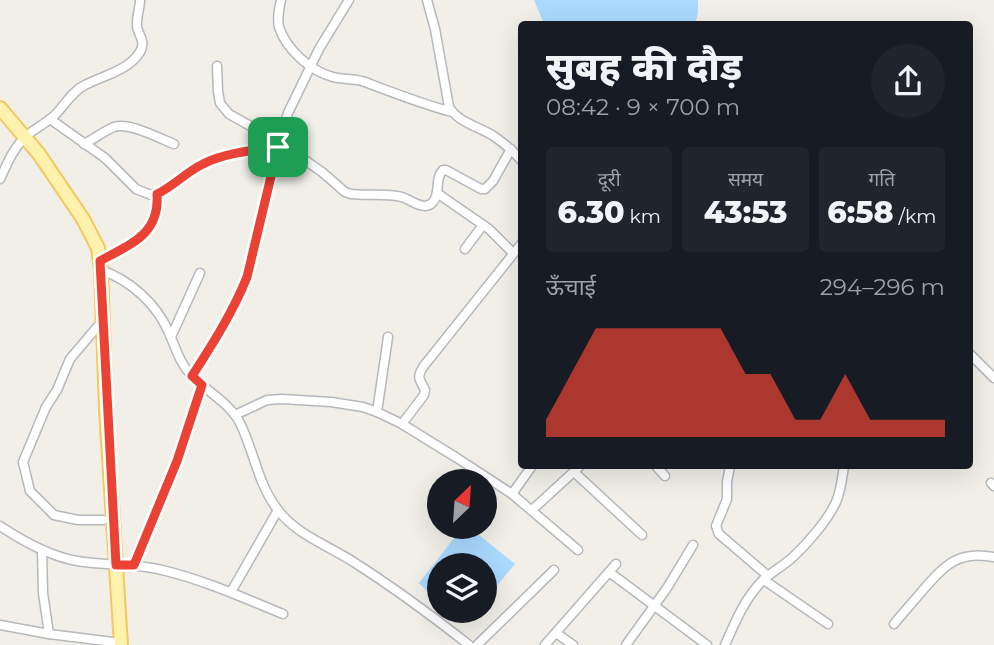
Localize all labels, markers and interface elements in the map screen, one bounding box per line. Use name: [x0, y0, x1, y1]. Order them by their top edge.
text: सुबह की दौड़: [546, 43, 742, 90]
button: share: [871, 44, 945, 118]
text: 08:42 · 9 × 700 m: [546, 93, 740, 121]
pin: [248, 117, 308, 177]
icon: arrive: [259, 128, 297, 166]
text: दूरी: [598, 168, 621, 191]
text: समय: [728, 168, 763, 191]
text: गति: [869, 168, 895, 191]
text: 6.30: [557, 194, 625, 231]
text: 43:53: [704, 194, 787, 231]
text: 6:58: [827, 194, 894, 231]
text: km: [625, 205, 661, 228]
text: /km: [894, 205, 936, 228]
text: ऊँचाई: [546, 273, 596, 301]
text: 294–296 m: [820, 273, 945, 301]
north arrow: [427, 469, 497, 539]
map controls: [427, 469, 497, 623]
button: layers: [427, 553, 497, 623]

